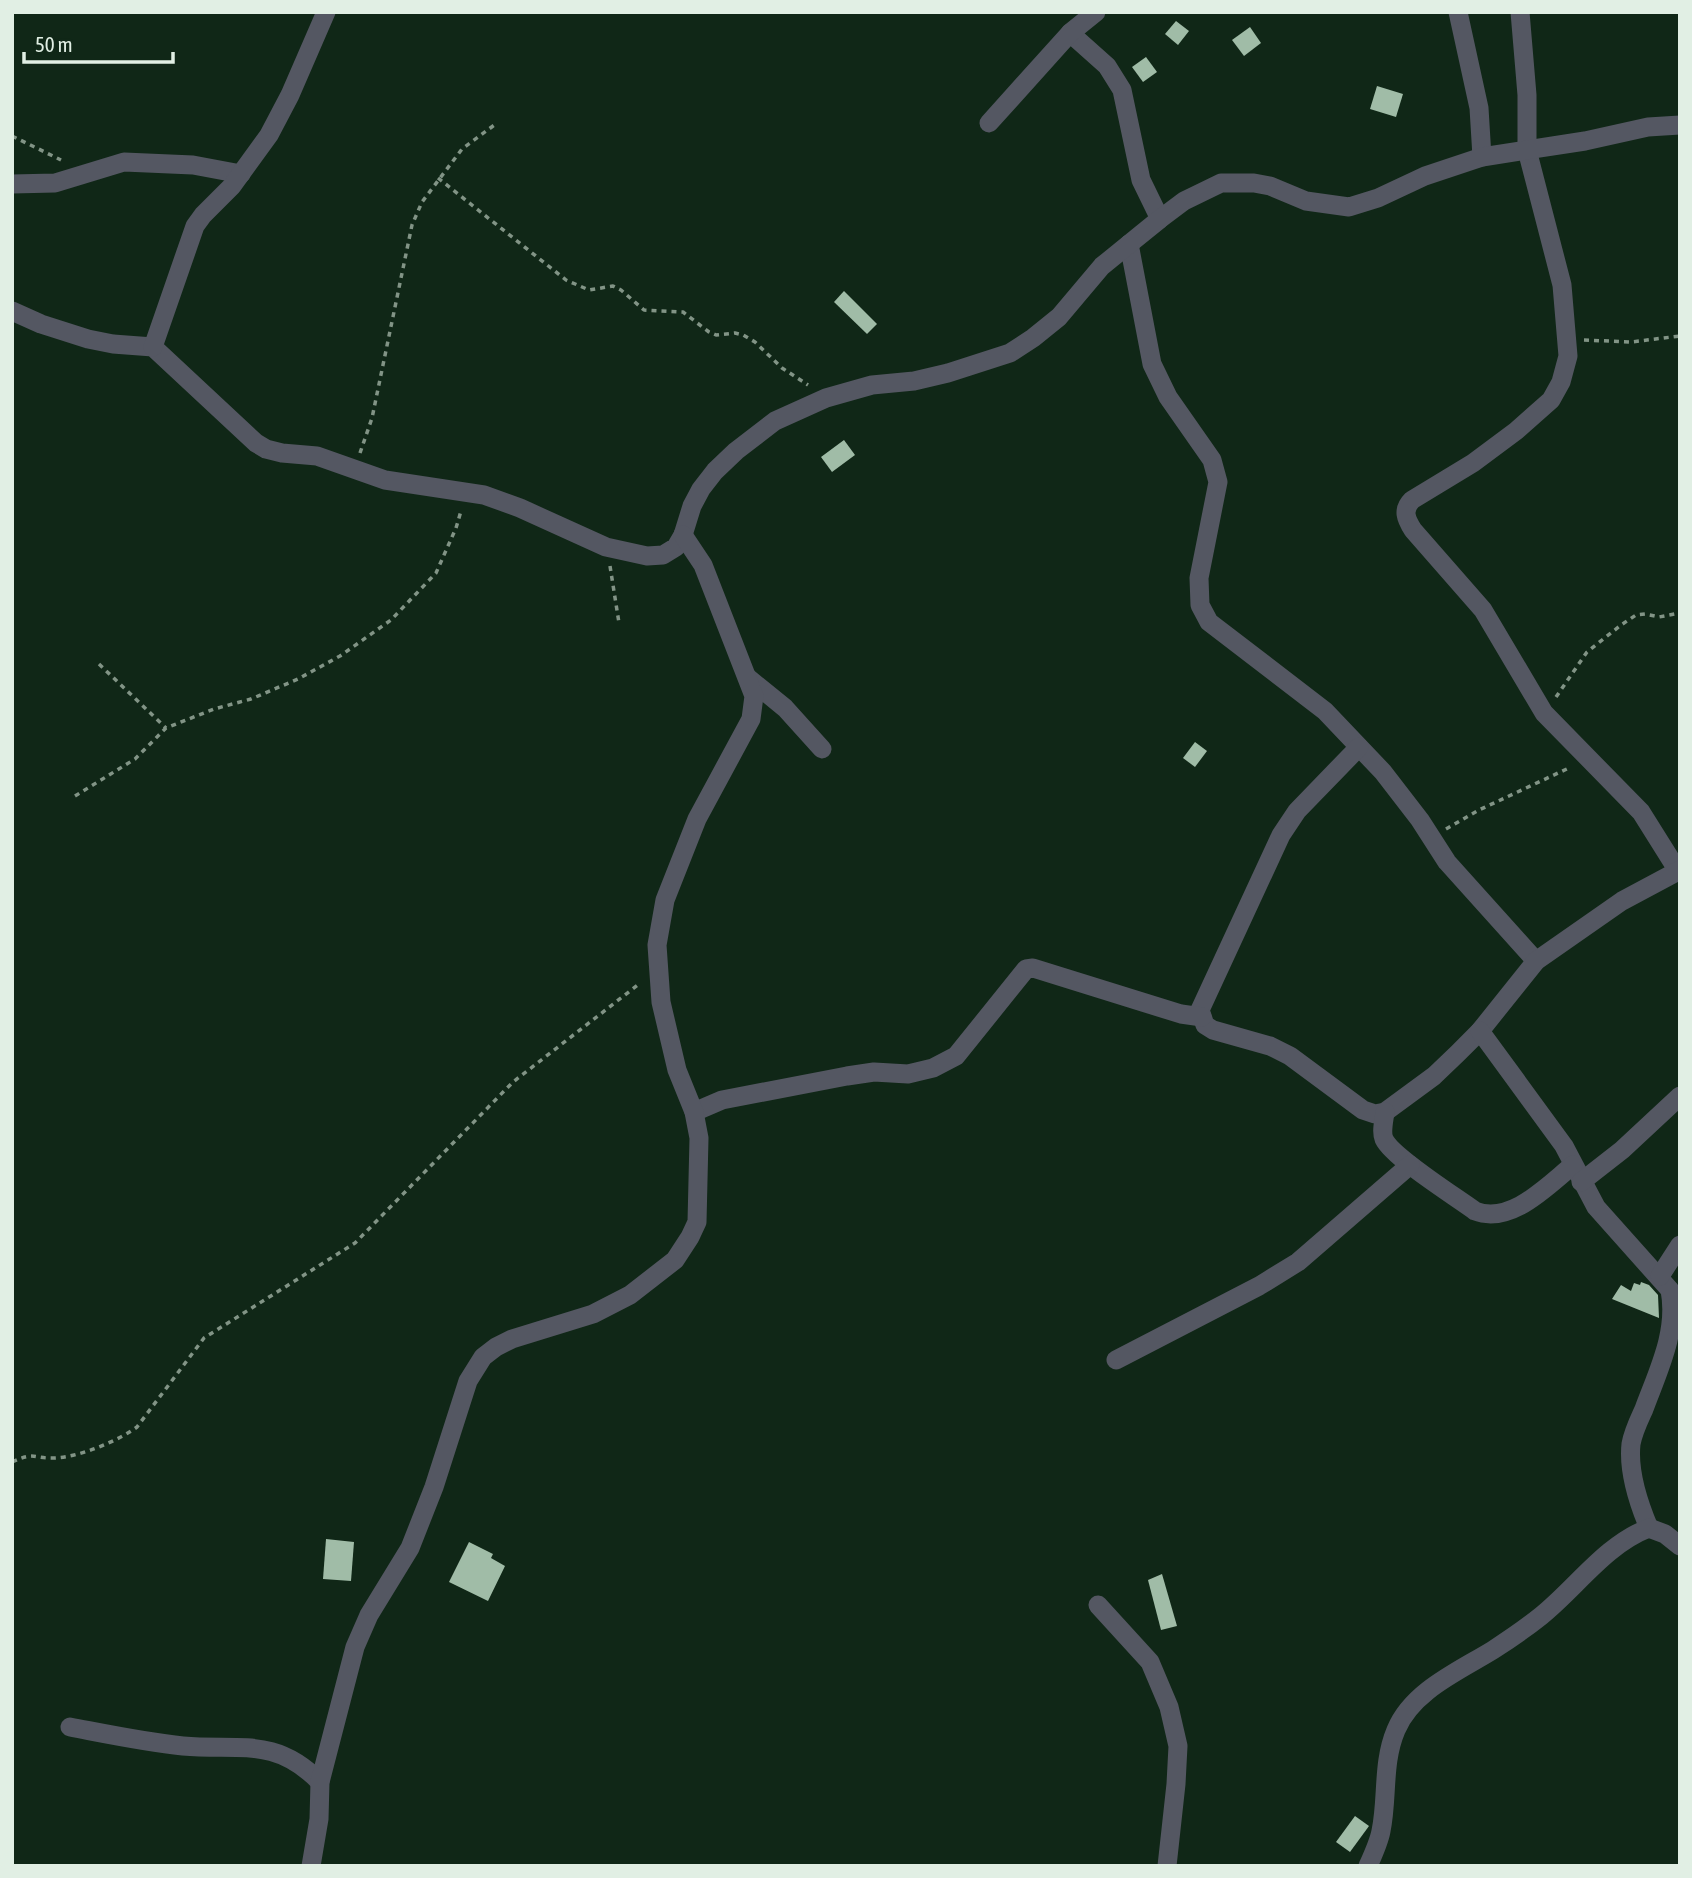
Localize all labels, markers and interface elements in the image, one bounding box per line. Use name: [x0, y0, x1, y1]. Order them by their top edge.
scale bar: [24, 21, 173, 65]
text: 50 m: [35, 32, 73, 56]

